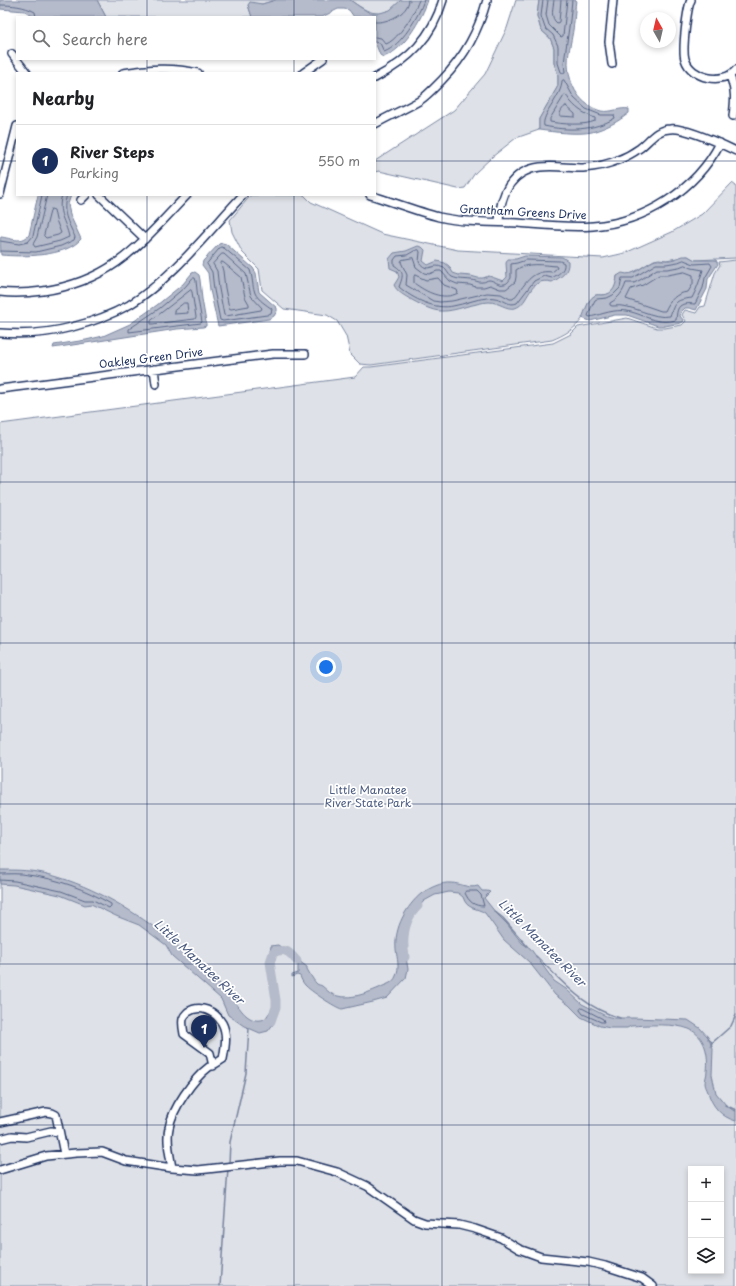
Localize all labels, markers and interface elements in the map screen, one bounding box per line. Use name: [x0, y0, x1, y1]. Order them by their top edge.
north arrow: [640, 12, 676, 48]
search box: [16, 16, 376, 60]
icon: search: [30, 27, 52, 49]
text: Search here: [62, 27, 148, 50]
text: Nearby: [32, 85, 94, 111]
text: River Steps: [70, 140, 154, 163]
text: 1: [42, 151, 48, 170]
text: 550 m: [318, 151, 360, 170]
text: Parking: [70, 163, 119, 182]
street label: Grantham Greens Drive: [459, 200, 587, 223]
street label: Oakley Green Drive: [98, 343, 204, 372]
your location: [316, 657, 336, 677]
park label: Little Manatee River State Park: [324, 781, 412, 811]
water label: Little Manatee River: [495, 894, 592, 991]
water label: Little Manatee River: [151, 915, 250, 1009]
pin: 1: [191, 1015, 217, 1048]
map controls: [688, 1166, 724, 1274]
button: +: [688, 1166, 724, 1202]
button: −: [688, 1202, 724, 1238]
button: layers: [688, 1238, 724, 1274]

